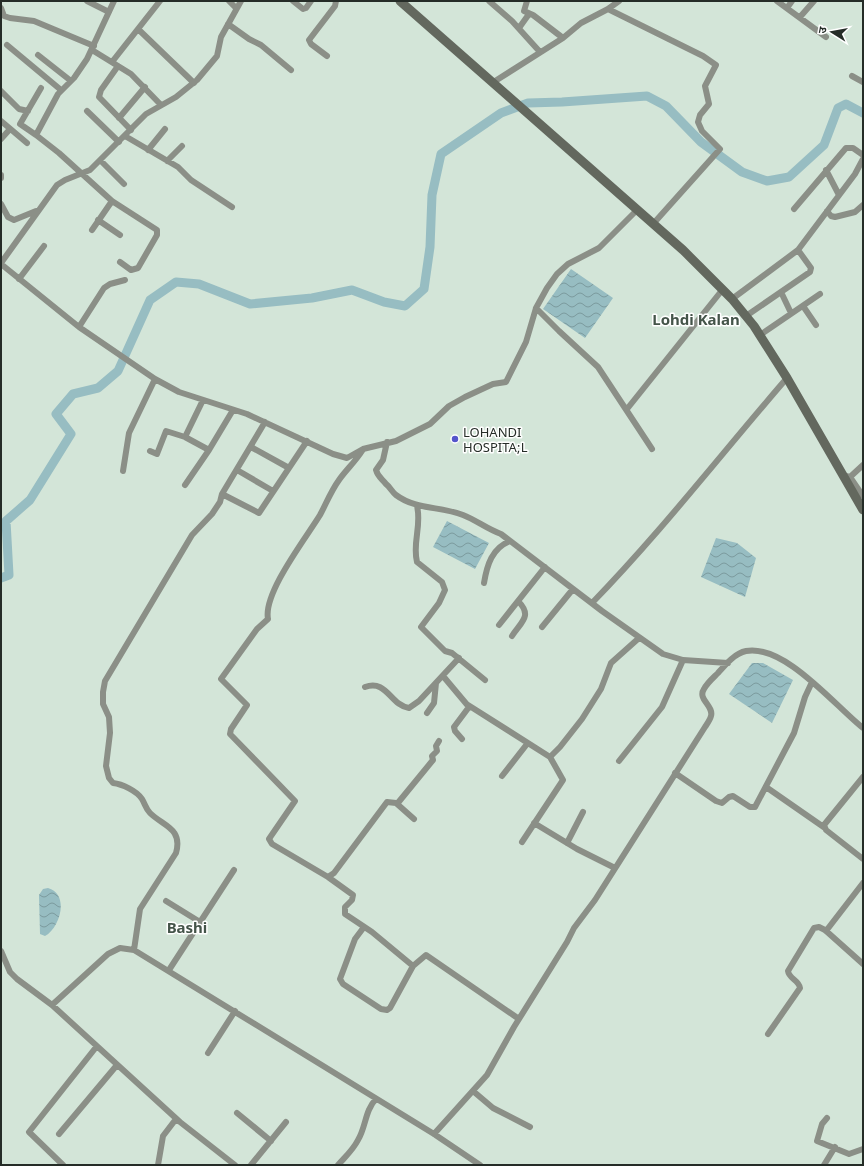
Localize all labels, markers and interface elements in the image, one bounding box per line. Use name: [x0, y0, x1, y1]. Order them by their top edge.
north arrow: [812, 12, 852, 52]
text: उ: [816, 25, 831, 35]
district label: Lohdi Kalan: [652, 312, 740, 331]
place label: LOHANDI HOSPITA;L: [463, 425, 528, 457]
marker: LOHANDI HOSPITA;L: [450, 434, 460, 444]
district label: Bashi: [167, 920, 207, 939]

